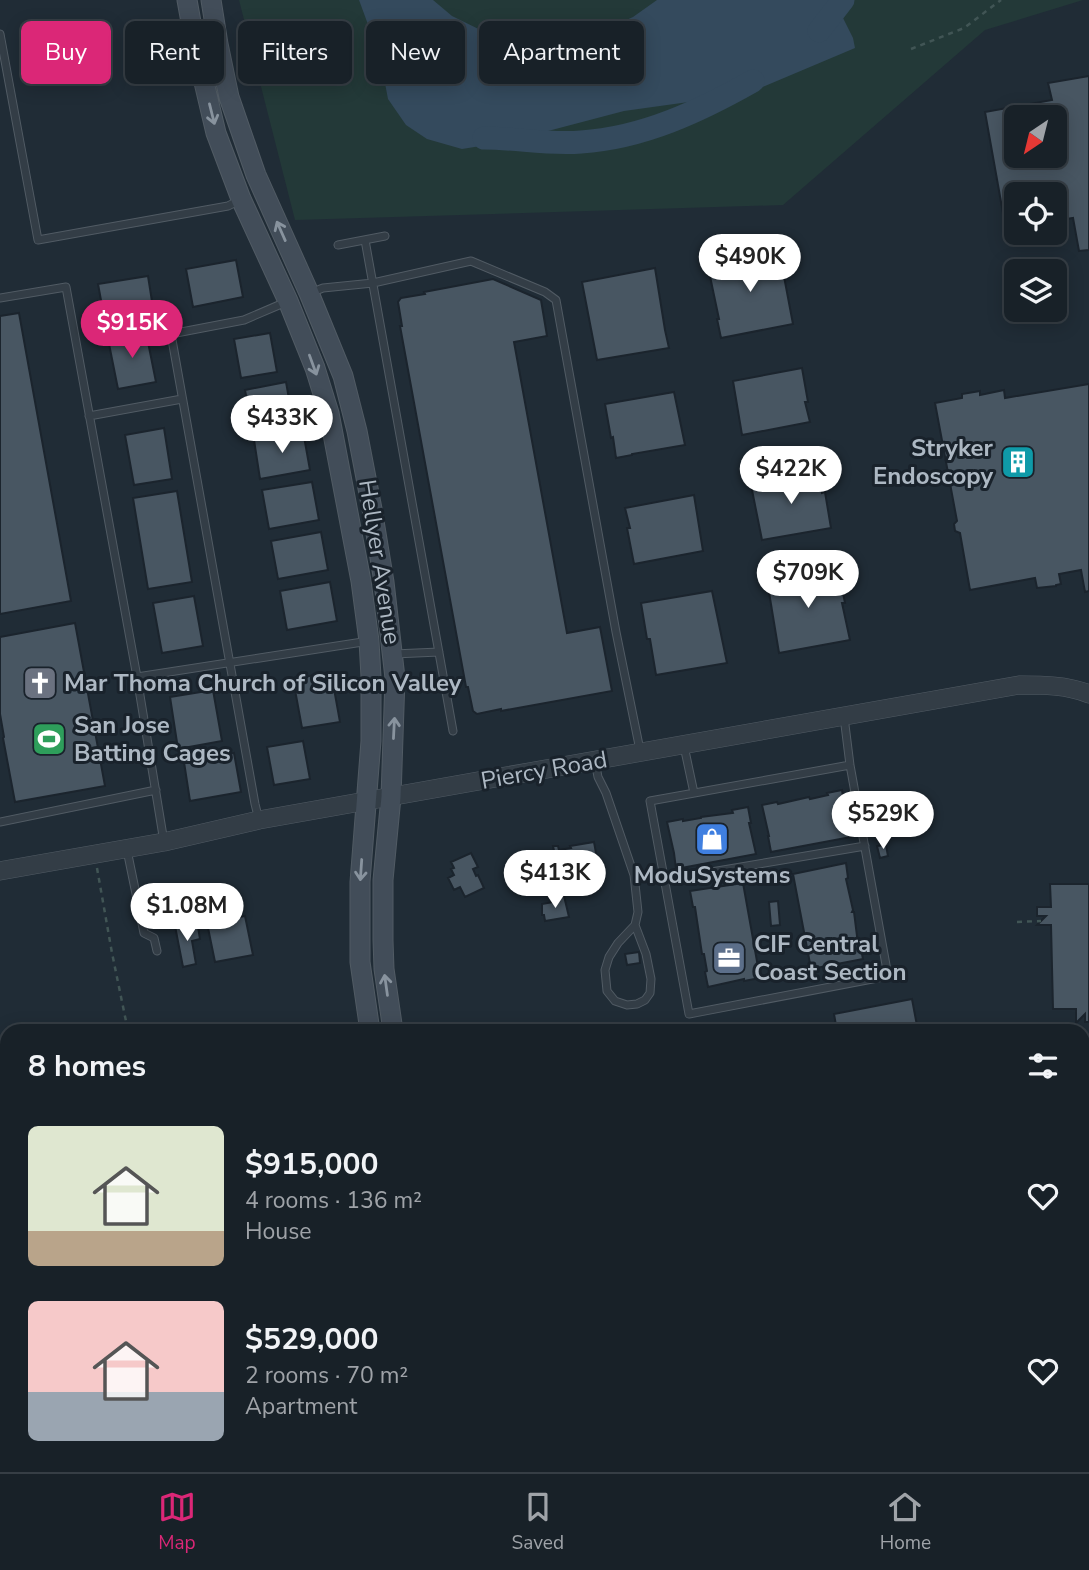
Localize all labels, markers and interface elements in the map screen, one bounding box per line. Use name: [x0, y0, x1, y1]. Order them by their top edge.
chip: Buy: [21, 21, 111, 84]
chip: Rent: [125, 21, 224, 84]
chip: Filters: [238, 21, 352, 84]
chip: New: [366, 21, 465, 84]
chip: Apartment: [479, 21, 644, 84]
one-way arrow: [206, 103, 219, 125]
north arrow: [1004, 105, 1068, 168]
map controls: [1004, 105, 1067, 322]
button: locate: [1004, 182, 1067, 245]
one-way arrow: [274, 221, 287, 242]
pin: $490K: [701, 234, 799, 294]
text: $490K: [715, 241, 785, 272]
button: layers: [1004, 259, 1067, 322]
pin: $915K: [83, 300, 181, 360]
text: $915K: [97, 307, 167, 338]
one-way arrow: [308, 353, 321, 375]
pin: $433K: [233, 396, 331, 455]
text: $433K: [247, 402, 317, 433]
place label: Stryker Endoscopy: [873, 432, 994, 492]
building icon: Stryker Endoscopy: [999, 443, 1037, 481]
pin: $422K: [742, 447, 840, 506]
text: $422K: [756, 453, 826, 484]
street label: Hellyer Avenue: [351, 477, 409, 647]
pin: $709K: [759, 550, 857, 610]
text: $709K: [773, 557, 843, 588]
church icon: Mar Thoma Church of Silicon Valley: [21, 664, 59, 702]
place label: Mar Thoma Church of Silicon Valley: [64, 667, 462, 699]
place label: San Jose Batting Cages: [74, 709, 231, 769]
one-way arrow: [388, 718, 401, 740]
sports icon: San Jose Batting Cages: [30, 720, 68, 758]
street label: Piercy Road: [478, 743, 610, 797]
pin: $529K: [834, 792, 932, 851]
text: $529K: [848, 798, 918, 829]
shop icon: ModuSystems: [693, 820, 731, 858]
pin: $413K: [506, 850, 604, 910]
text: $413K: [520, 857, 590, 888]
one-way arrow: [354, 858, 367, 880]
place label: ModuSystems: [634, 859, 790, 891]
pin: $1.08M: [130, 884, 244, 943]
text: $1.08M: [147, 890, 227, 921]
place label: CIF Central Coast Section: [754, 928, 906, 988]
office icon: CIF Central Coast Section: [710, 939, 748, 977]
one-way arrow: [380, 974, 393, 997]
text: 8 homes: [28, 1046, 146, 1087]
icon: filters: [1024, 1047, 1062, 1085]
text: $915,000: [245, 1144, 378, 1185]
icon: home: [84, 1154, 168, 1238]
icon: heart: [1024, 1177, 1062, 1215]
text: 4 rooms · 136 m²: [245, 1185, 422, 1216]
text: House: [245, 1216, 312, 1247]
text: $529,000: [245, 1319, 378, 1360]
icon: home: [84, 1329, 168, 1413]
icon: heart: [1024, 1352, 1062, 1390]
text: 2 rooms · 70 m²: [245, 1360, 408, 1391]
text: Apartment: [245, 1391, 357, 1422]
tab: Map: [158, 1488, 196, 1556]
tab: Saved: [512, 1488, 564, 1556]
tab: Home: [880, 1488, 931, 1556]

